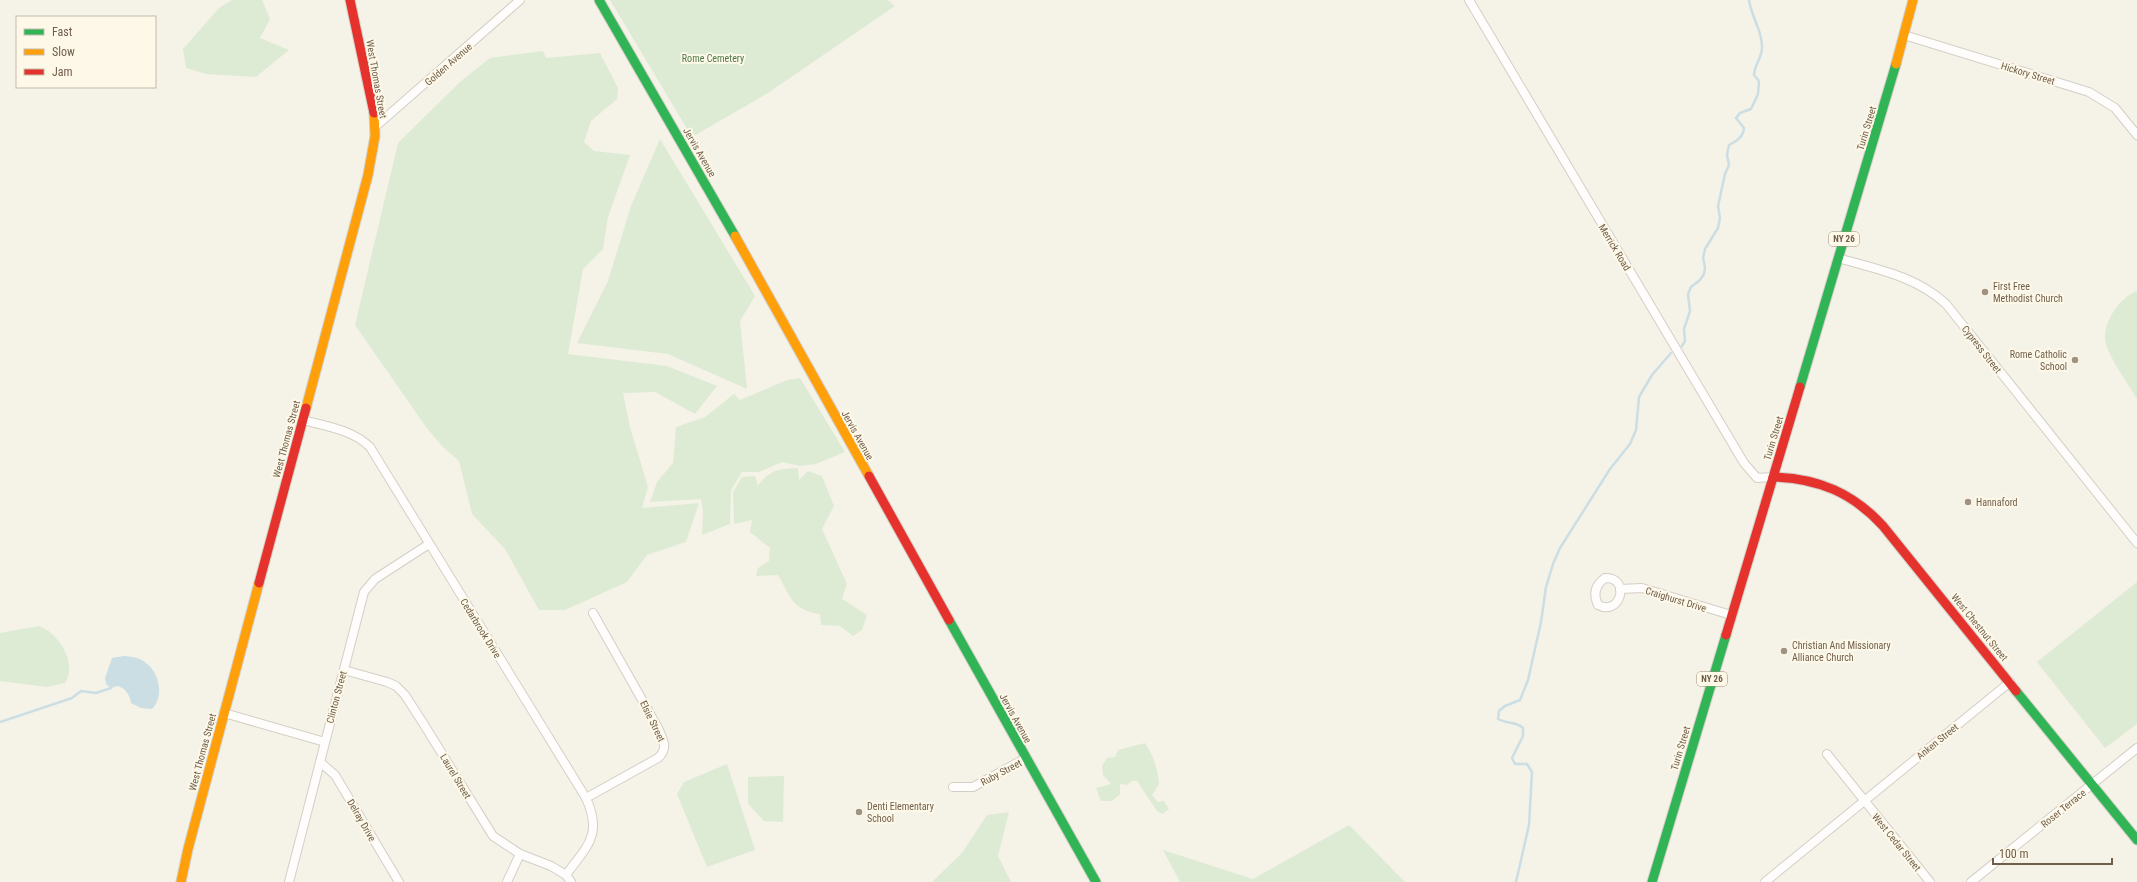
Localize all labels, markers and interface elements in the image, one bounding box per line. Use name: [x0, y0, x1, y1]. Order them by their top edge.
legend: [16, 16, 156, 88]
text: Fast: [52, 25, 73, 39]
street label: West Thomas Street: [364, 39, 389, 119]
street label: Golden Avenue: [423, 41, 474, 88]
text: Slow: [52, 45, 75, 59]
park label: Rome Cemetery: [682, 53, 744, 64]
street label: Hickory Street: [2000, 60, 2056, 87]
text: Jam: [52, 65, 73, 79]
street label: Turin Street: [1855, 105, 1878, 152]
street label: Jervis Avenue: [681, 126, 718, 179]
street label: Merrick Road: [1596, 222, 1633, 272]
road number: NY 26: [1829, 232, 1859, 246]
place label: First Free Methodist Church: [1993, 281, 2063, 304]
marker: First Free Methodist Church: [1980, 287, 1990, 297]
street label: Cypress Street: [1960, 323, 2004, 375]
place label: Rome Catholic School: [2010, 349, 2067, 372]
marker: Rome Catholic School: [2070, 355, 2080, 365]
street label: West Thomas Street: [271, 399, 302, 479]
street label: Jervis Avenue: [839, 409, 876, 462]
street label: Turin Street: [1762, 415, 1785, 462]
marker: Hannaford: [1963, 497, 1973, 507]
place label: Hannaford: [1976, 497, 2018, 508]
street label: Craighurst Drive: [1644, 585, 1708, 614]
street label: West Chestnut Street: [1949, 592, 2010, 663]
street label: Cedarbrook Drive: [458, 597, 503, 660]
place label: Christian And Missionary Alliance Church: [1792, 640, 1891, 663]
marker: Christian And Missionary Alliance Church: [1779, 646, 1789, 656]
street label: Clinton Street: [324, 670, 349, 724]
road number: NY 26: [1697, 672, 1727, 686]
street label: Jervis Avenue: [997, 692, 1034, 745]
street label: Elsie Street: [638, 699, 667, 744]
street label: West Thomas Street: [187, 712, 218, 792]
street label: Anken Street: [1914, 721, 1960, 761]
street label: Turin Street: [1669, 725, 1692, 772]
street label: Laurel Street: [438, 752, 473, 801]
street label: Ruby Street: [979, 757, 1024, 788]
street label: Roser Terrace: [2039, 787, 2088, 830]
street label: Delray Drive: [345, 797, 378, 843]
place label: Denti Elementary School: [867, 801, 934, 824]
marker: Denti Elementary School: [854, 807, 864, 817]
street label: West Cedar Street: [1870, 811, 1923, 873]
scale bar: [1993, 840, 2112, 866]
text: 100 m: [1999, 847, 2029, 861]

